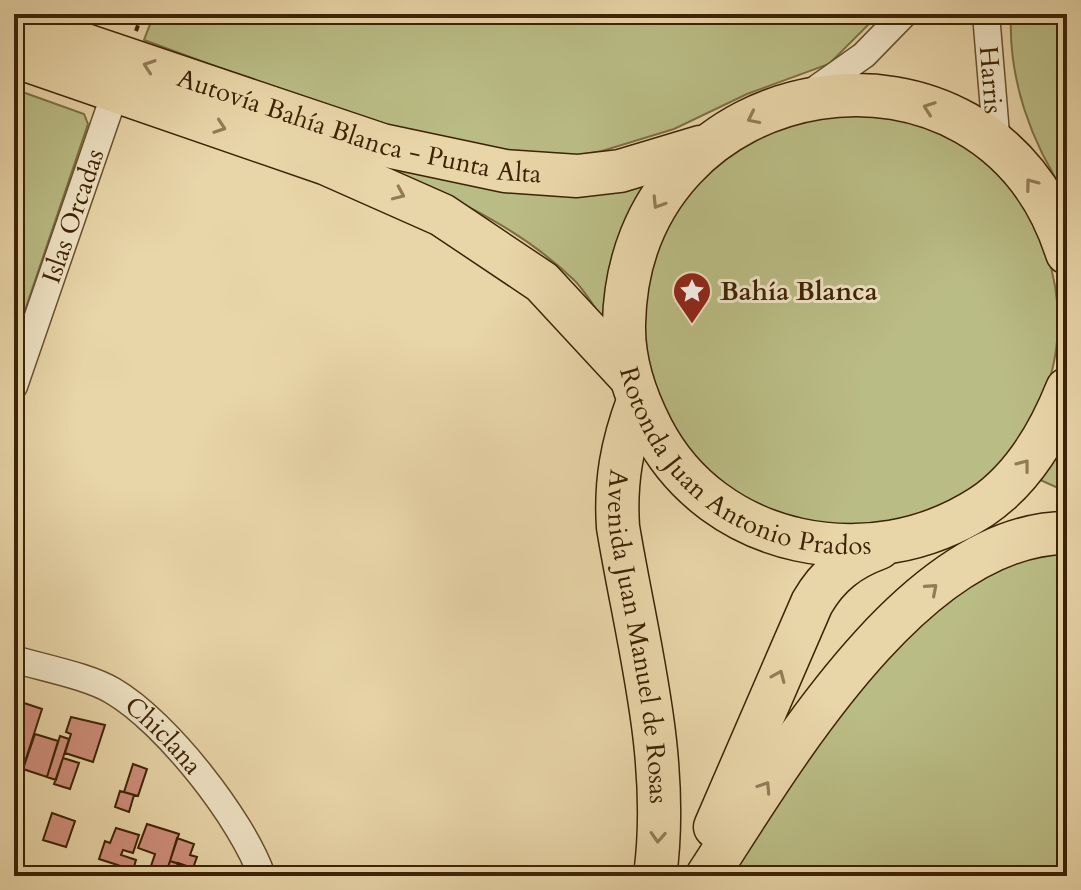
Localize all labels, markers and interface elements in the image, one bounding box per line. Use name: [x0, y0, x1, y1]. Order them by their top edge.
street label: Harris: [971, 44, 1011, 115]
one-way arrow: [143, 60, 157, 76]
street label: Autovía Bahía Blanca - Punta Alta: [173, 60, 543, 191]
one-way arrow: [923, 102, 937, 118]
one-way arrow: [747, 108, 761, 124]
one-way arrow: [212, 117, 226, 134]
street label: Islas Orcadas: [34, 144, 112, 288]
one-way arrow: [1027, 178, 1041, 193]
one-way arrow: [391, 184, 405, 200]
one-way arrow: [653, 194, 668, 209]
place icon: Bahía Blanca: [671, 270, 713, 325]
place label: Bahía Blanca: [720, 274, 878, 309]
street label: Rotonda Juan Antonio Prados: [611, 363, 872, 563]
one-way arrow: [1015, 459, 1029, 474]
street label: Avenida Juan Manuel de Rosas: [599, 468, 676, 804]
one-way arrow: [923, 584, 937, 599]
one-way arrow: [770, 669, 786, 684]
street label: Chiclana: [117, 688, 210, 782]
one-way arrow: [755, 781, 770, 796]
one-way arrow: [650, 831, 667, 844]

